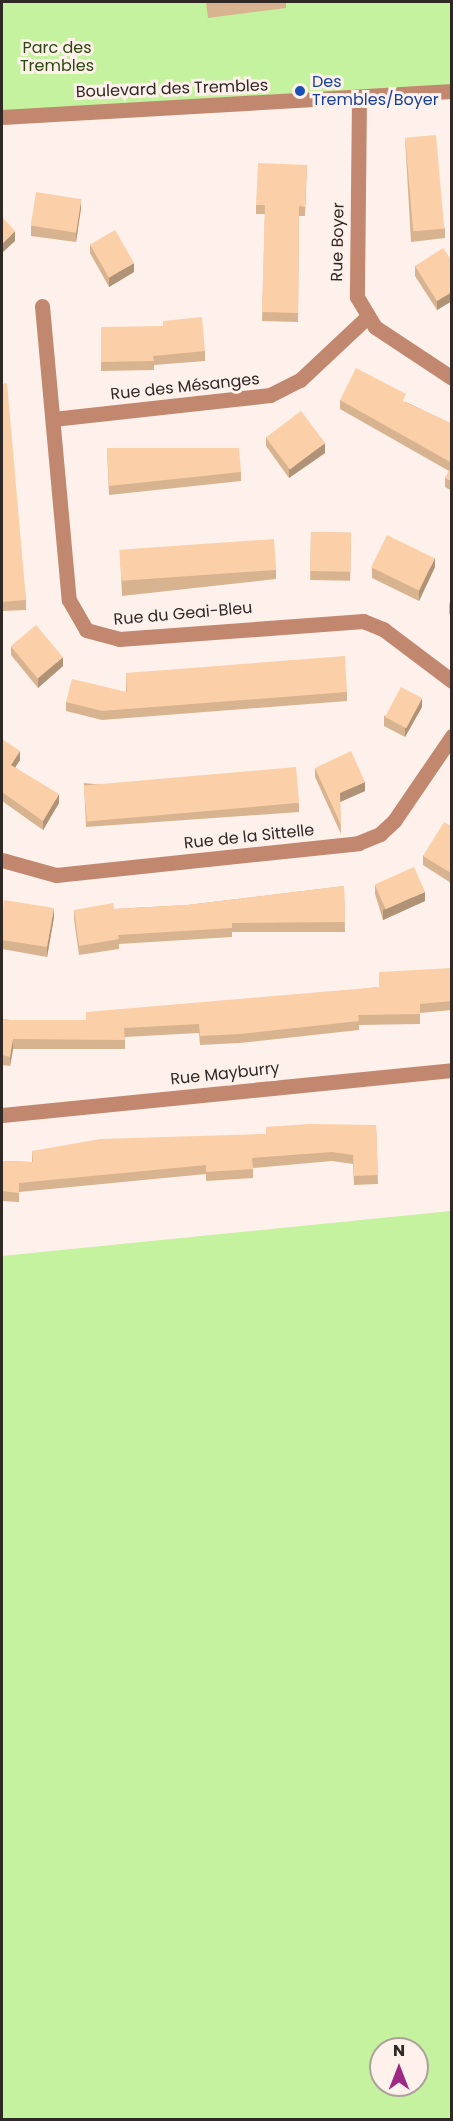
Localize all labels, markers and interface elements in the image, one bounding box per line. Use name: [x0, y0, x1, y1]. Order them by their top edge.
park label: Parc des Trembles: [20, 38, 94, 76]
place label: Des Trembles/Boyer: [312, 72, 439, 110]
street label: Boulevard des Trembles: [76, 76, 268, 102]
marker: Des Trembles/Boyer: [293, 84, 307, 98]
street label: Rue Boyer: [328, 202, 348, 282]
street label: Rue des Mésanges: [110, 370, 260, 404]
street label: Rue du Geai-Bleu: [113, 598, 253, 630]
street label: Rue de la Sittelle: [183, 821, 315, 853]
street label: Rue Mayburry: [169, 1059, 281, 1089]
north arrow: [369, 2037, 429, 2097]
text: N: [393, 2039, 405, 2062]

